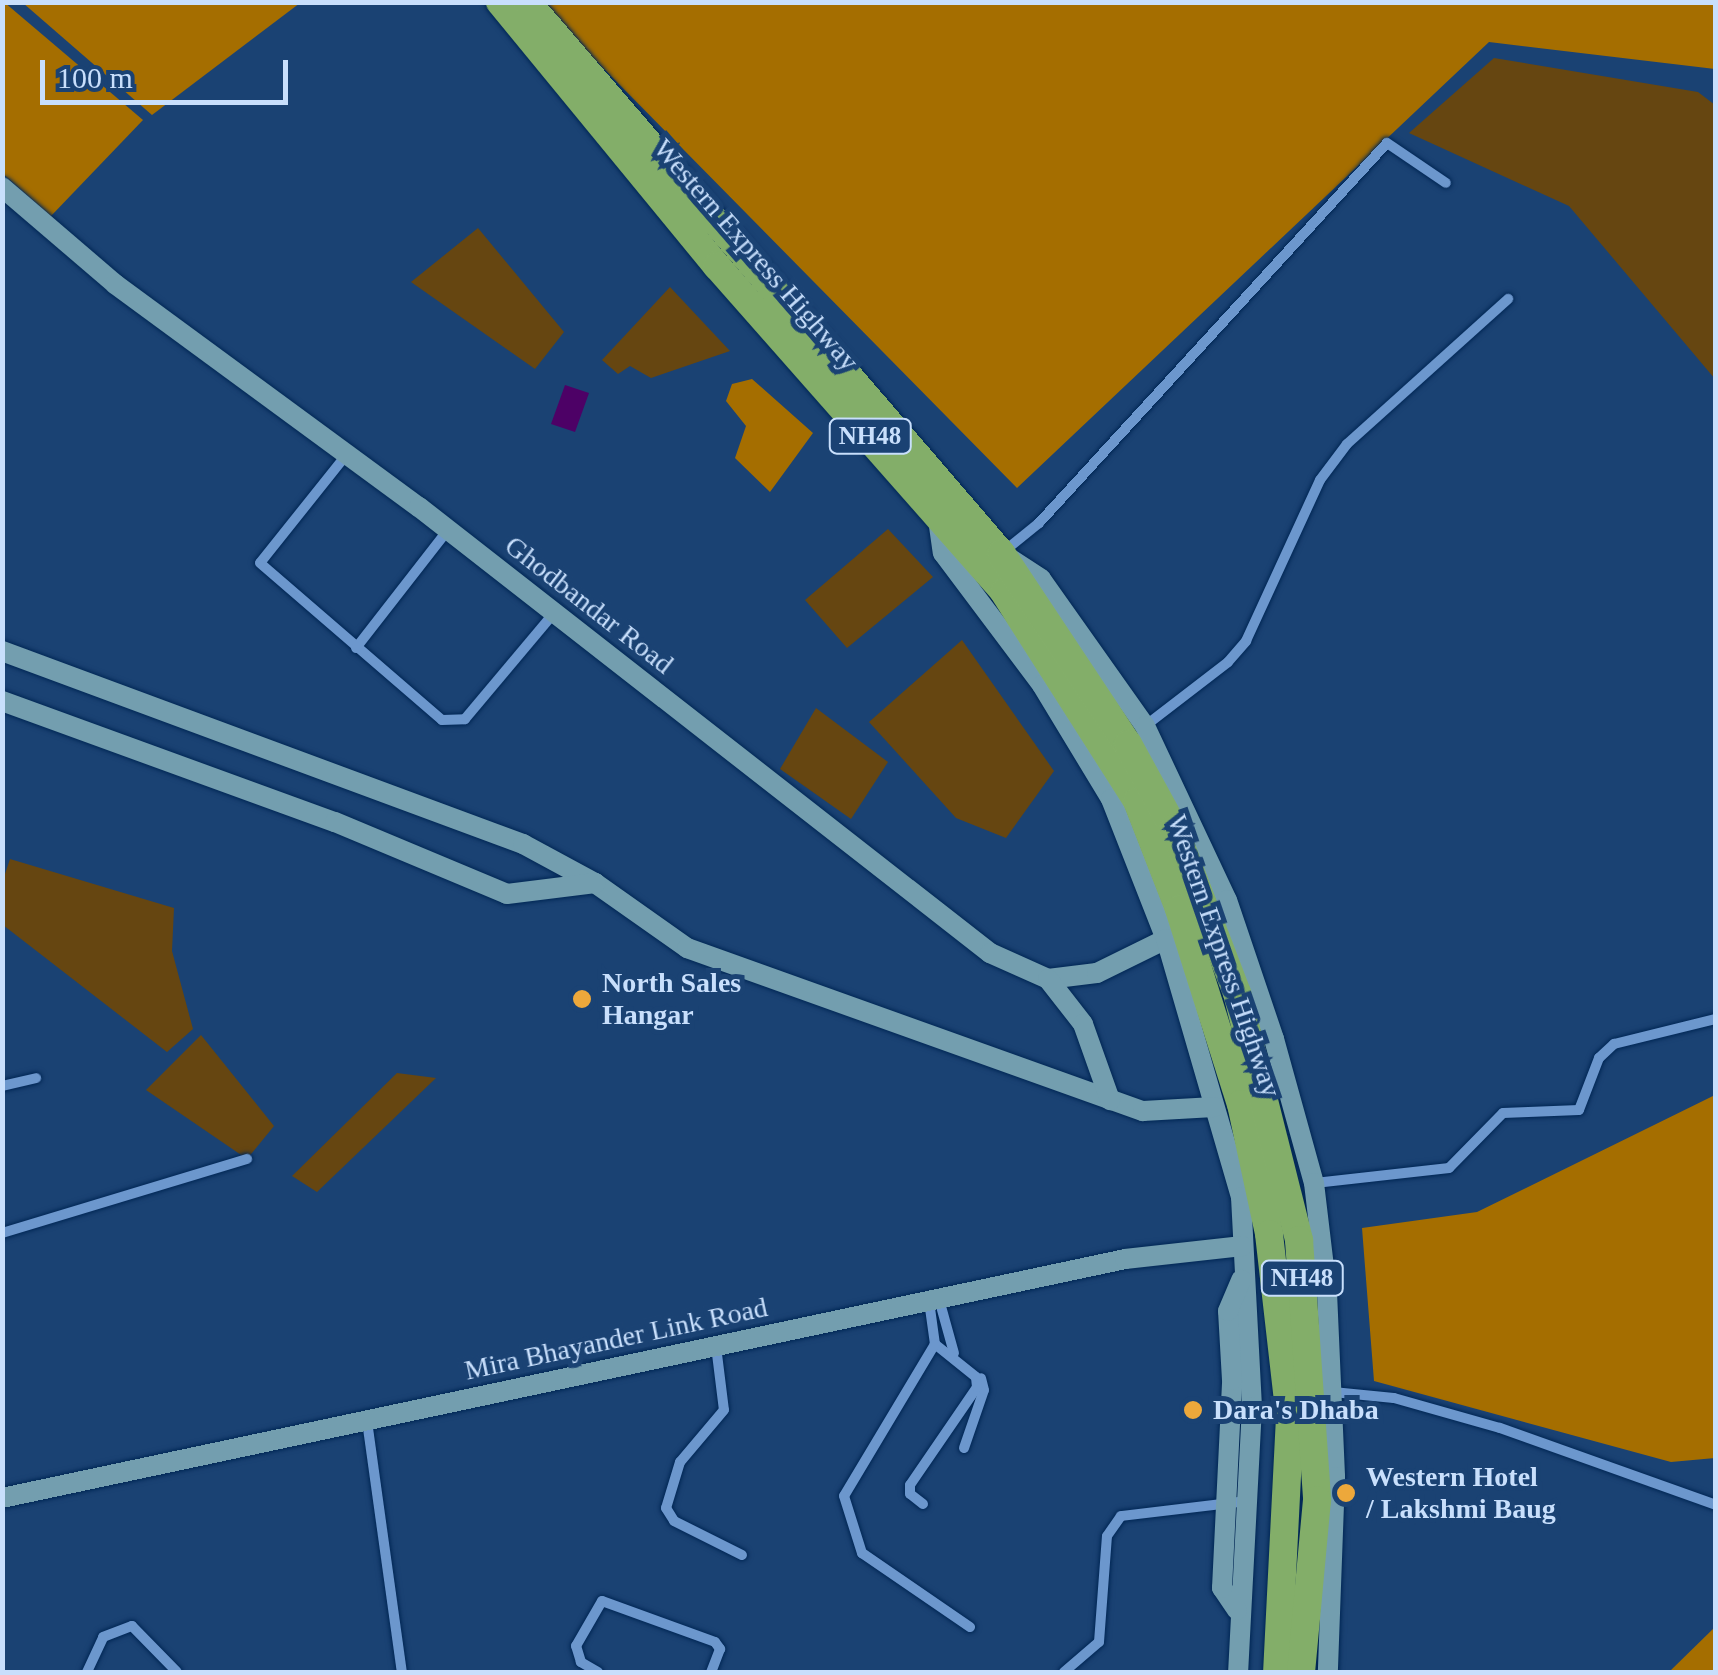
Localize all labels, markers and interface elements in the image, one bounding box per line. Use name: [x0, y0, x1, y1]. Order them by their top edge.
scale bar: [45, 40, 292, 102]
text: 100 m: [57, 61, 133, 94]
street label: Western Express Highway: [646, 132, 866, 378]
road number: NH48: [828, 416, 912, 456]
street label: Ghodbandar Road: [498, 529, 680, 681]
street label: Western Express Highway: [1160, 810, 1288, 1102]
place label: North Sales Hangar: [602, 966, 741, 1032]
marker: North Sales Hangar: [571, 988, 593, 1010]
road number: NH48: [1260, 1258, 1344, 1298]
street label: Mira Bhayander Link Road: [462, 1290, 770, 1388]
place label: Dara's Dhaba: [1213, 1393, 1379, 1427]
marker: Dara's Dhaba: [1182, 1399, 1204, 1421]
place label: Western Hotel / Lakshmi Baug: [1366, 1460, 1556, 1526]
marker: Western Hotel / Lakshmi Baug: [1335, 1482, 1357, 1504]

